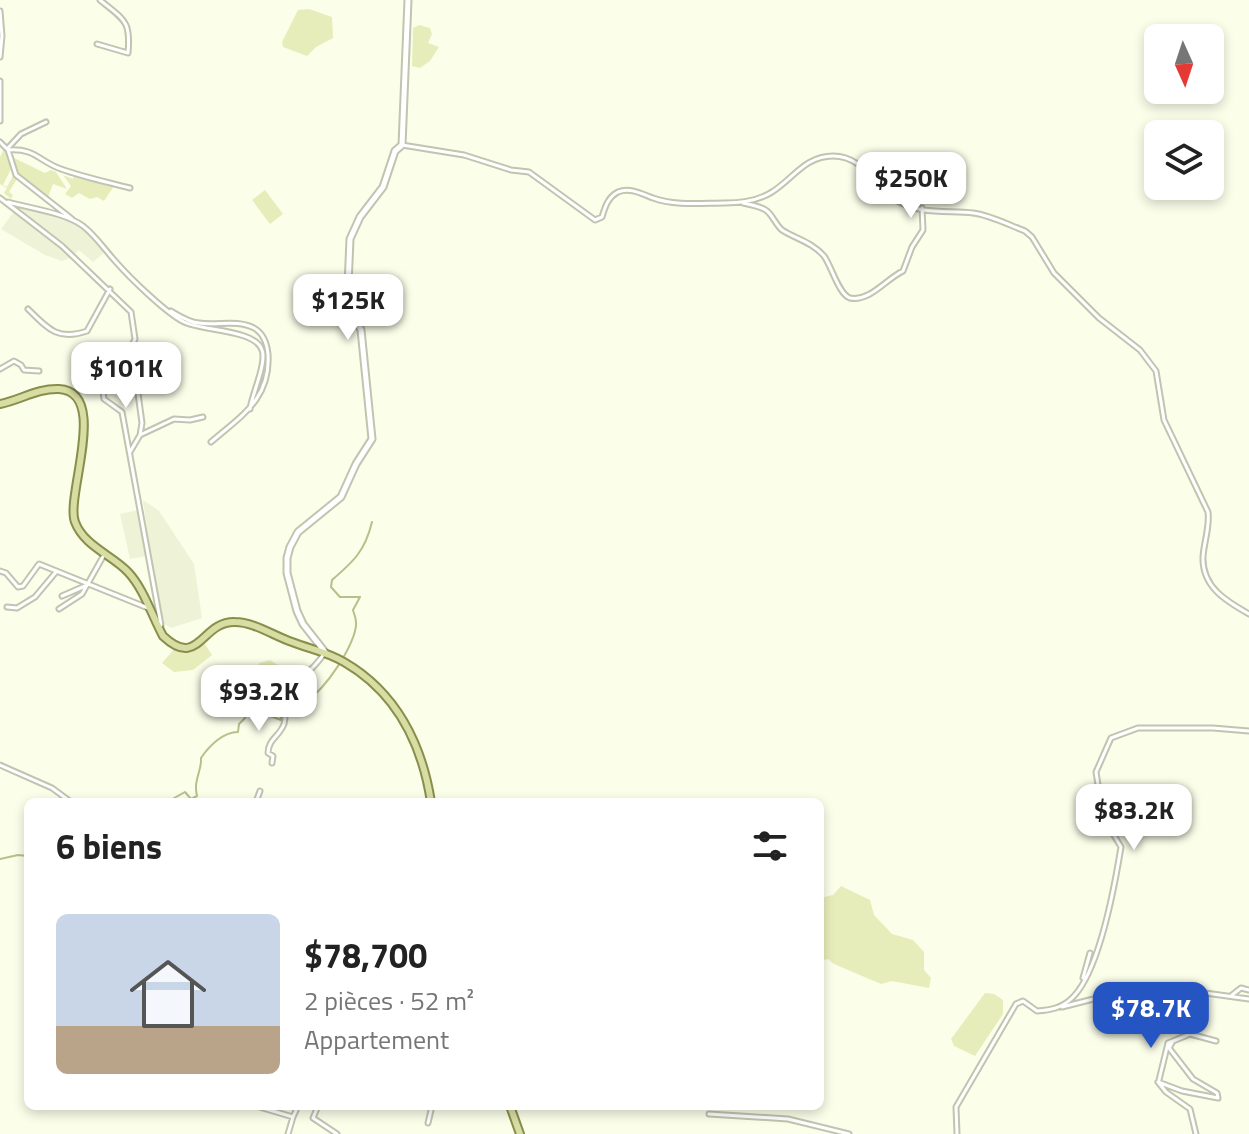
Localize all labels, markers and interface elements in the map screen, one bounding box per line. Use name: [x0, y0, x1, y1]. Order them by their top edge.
north arrow: [1144, 24, 1224, 104]
map controls: [1144, 24, 1224, 200]
button: layers: [1144, 120, 1224, 200]
pin: $250K: [855, 152, 967, 220]
text: $250K: [874, 158, 948, 197]
pin: $125K: [292, 274, 404, 342]
text: $125K: [311, 280, 385, 319]
pin: $101K: [70, 342, 182, 410]
text: $101K: [89, 348, 163, 387]
pin: $93.2K: [194, 665, 324, 733]
text: $93.2K: [219, 671, 299, 710]
pin: $83.2K: [1069, 784, 1199, 852]
text: $83.2K: [1094, 790, 1174, 829]
text: 6 biens: [56, 820, 162, 872]
icon: filters: [748, 824, 792, 868]
text: $78,700: [304, 929, 427, 981]
icon: home: [120, 946, 216, 1042]
text: 2 pièces · 52 m²: [304, 981, 474, 1020]
pin: $78.7K: [1086, 982, 1216, 1050]
text: $78.7K: [1111, 988, 1191, 1027]
text: Appartement: [304, 1020, 449, 1059]

